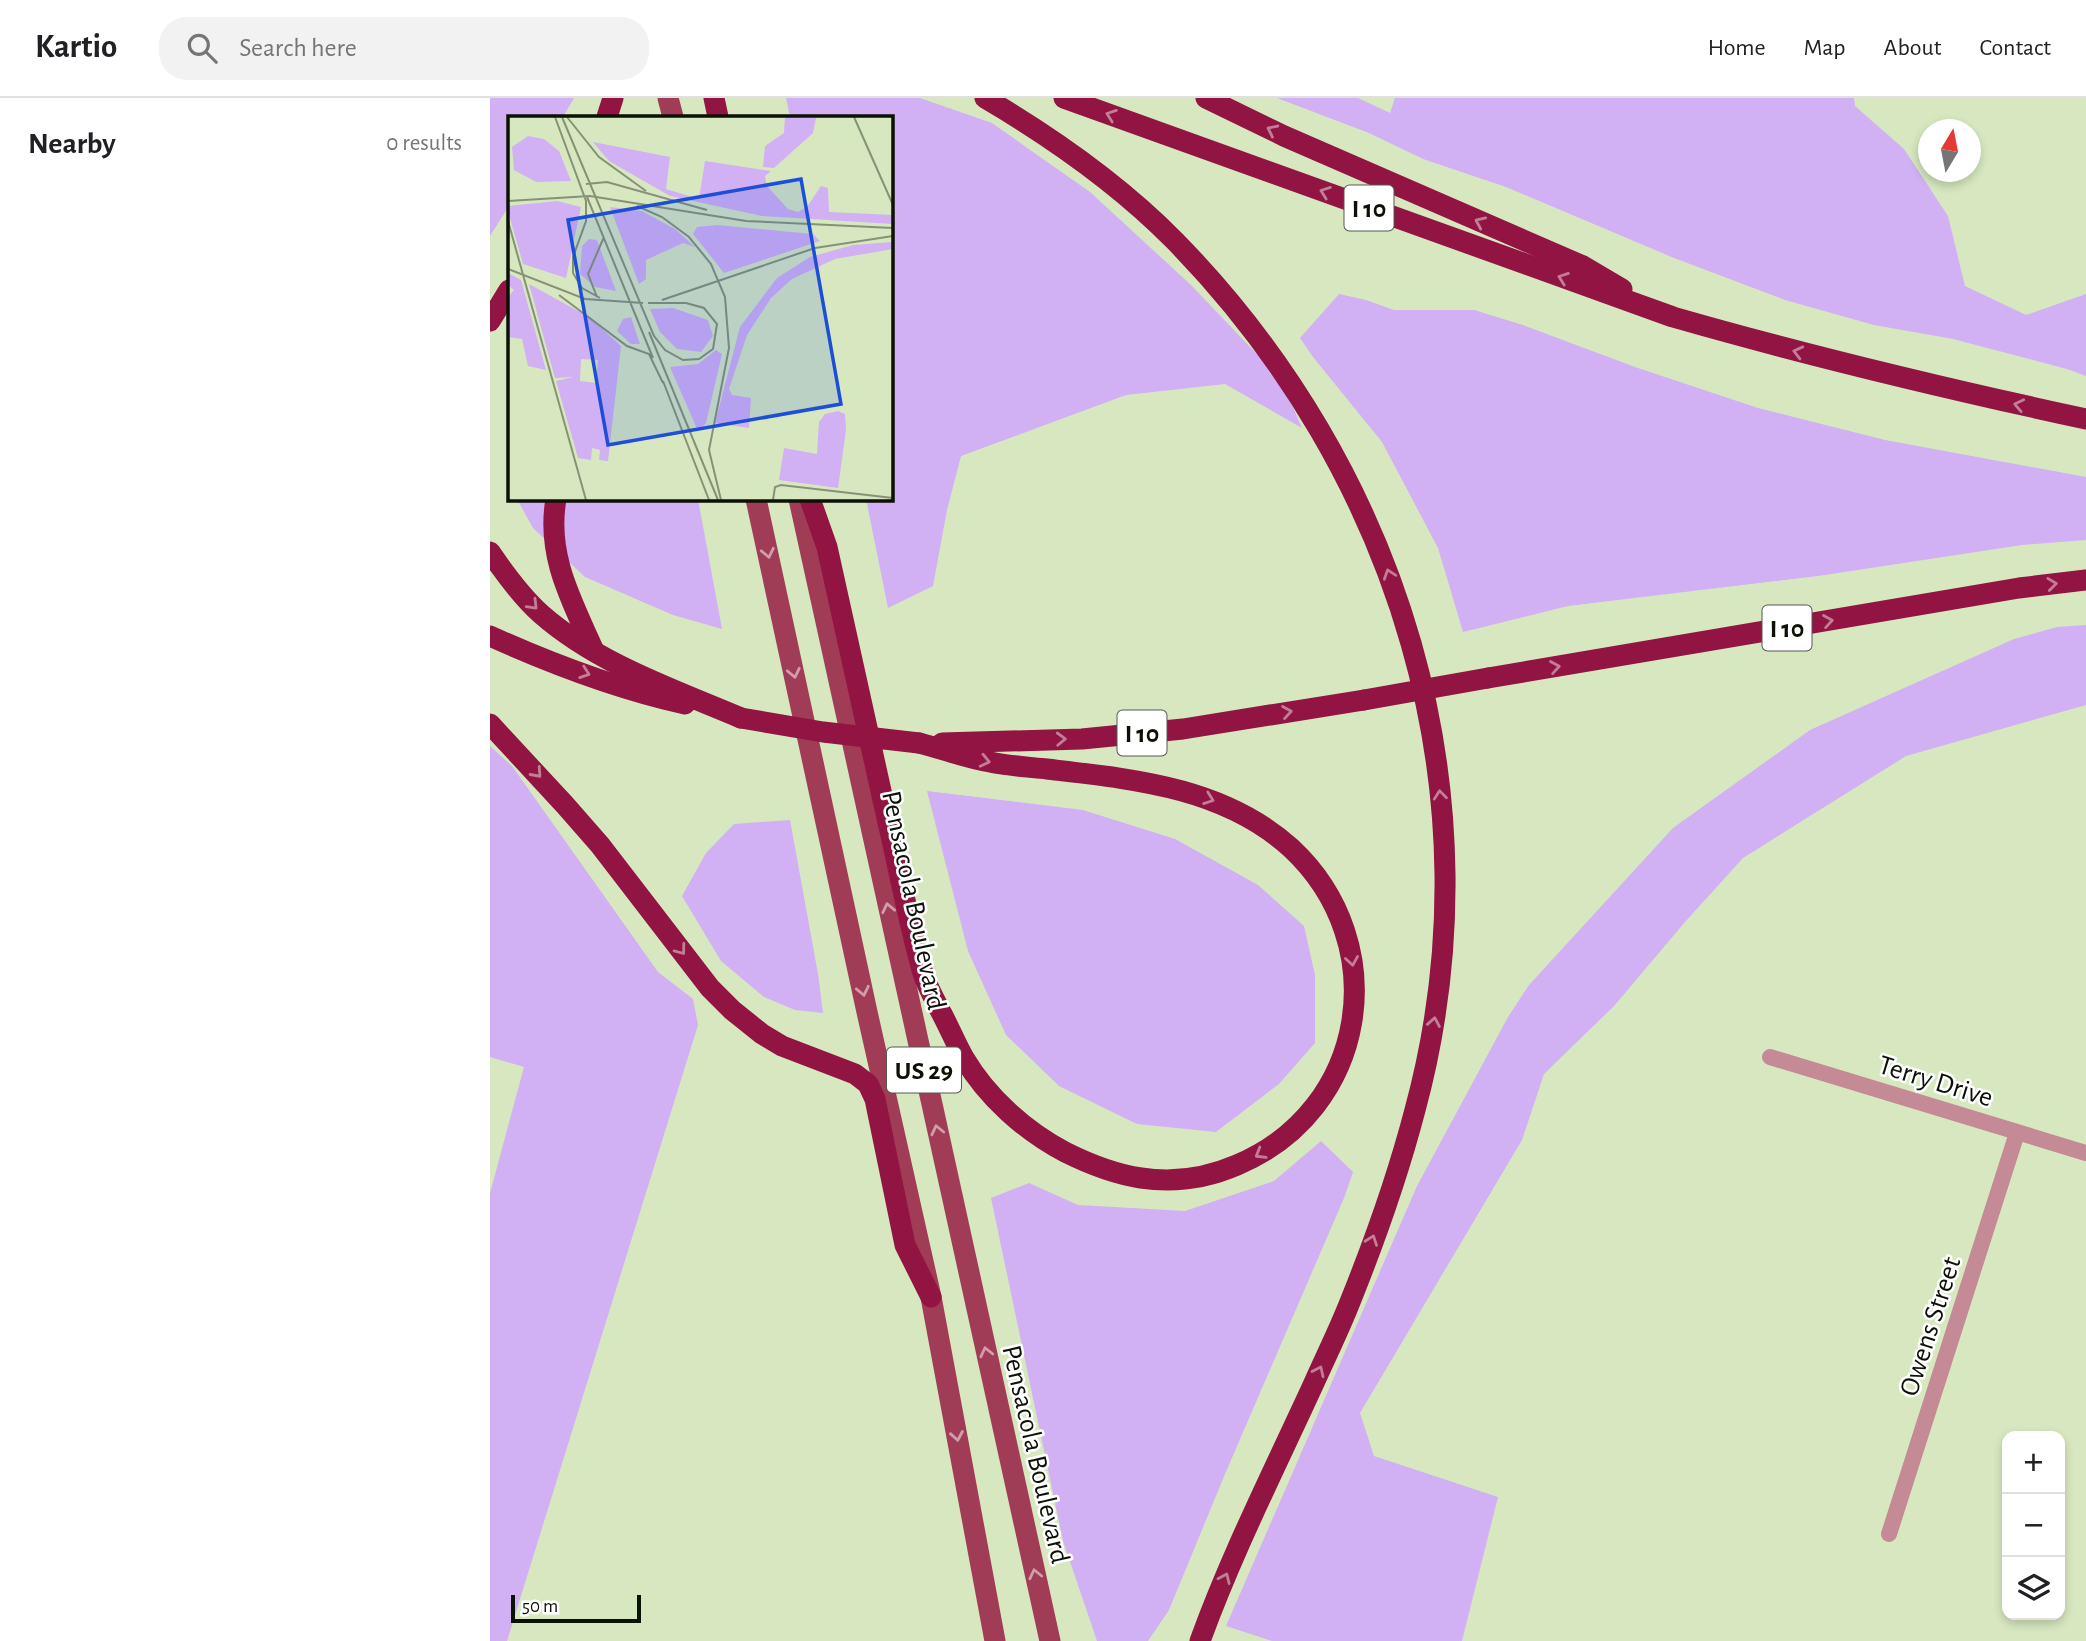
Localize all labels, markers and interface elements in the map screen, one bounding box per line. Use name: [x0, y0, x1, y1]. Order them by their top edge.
search box: [159, 17, 649, 80]
icon: search: [183, 29, 221, 67]
text: Kartio: [35, 31, 117, 64]
text: Search here: [239, 35, 357, 61]
text: Home: [1708, 36, 1766, 60]
text: Map: [1804, 36, 1846, 60]
text: About: [1884, 36, 1941, 60]
text: Contact: [1979, 36, 2051, 60]
one-way arrow: [1106, 109, 1118, 123]
inset map: [508, 116, 892, 500]
north arrow: [1918, 119, 1981, 182]
one-way arrow: [1267, 125, 1279, 139]
text: Nearby: [28, 129, 116, 159]
text: 0 results: [386, 132, 462, 155]
one-way arrow: [1320, 186, 1332, 200]
road number: I 10: [1344, 186, 1393, 230]
one-way arrow: [1475, 216, 1488, 230]
one-way arrow: [1557, 272, 1569, 286]
one-way arrow: [1792, 346, 1804, 360]
one-way arrow: [2013, 398, 2025, 413]
one-way arrow: [760, 547, 774, 559]
one-way arrow: [1383, 569, 1397, 581]
one-way arrow: [2047, 577, 2058, 592]
one-way arrow: [524, 597, 537, 610]
road number: I 10: [1762, 606, 1812, 650]
one-way arrow: [1822, 614, 1834, 629]
one-way arrow: [1549, 660, 1561, 675]
one-way arrow: [578, 665, 590, 679]
one-way arrow: [786, 667, 801, 679]
one-way arrow: [1281, 705, 1292, 720]
road number: I 10: [1118, 710, 1166, 755]
one-way arrow: [1056, 732, 1067, 747]
one-way arrow: [979, 752, 991, 767]
one-way arrow: [529, 765, 541, 778]
street label: Pensacola Boulevard: [876, 788, 950, 1012]
one-way arrow: [1433, 789, 1448, 800]
one-way arrow: [1202, 790, 1214, 804]
one-way arrow: [882, 902, 897, 914]
one-way arrow: [672, 942, 685, 954]
one-way arrow: [1344, 955, 1359, 967]
one-way arrow: [854, 985, 869, 997]
one-way arrow: [1426, 1016, 1441, 1028]
road number: US 29: [887, 1048, 961, 1093]
street label: Terry Drive: [1875, 1051, 1996, 1113]
one-way arrow: [931, 1124, 945, 1136]
one-way arrow: [1254, 1145, 1267, 1158]
one-way arrow: [1364, 1235, 1378, 1247]
street label: Owens Street: [1895, 1254, 1967, 1400]
street label: Pensacola Boulevard: [996, 1343, 1074, 1566]
one-way arrow: [980, 1346, 995, 1358]
one-way arrow: [1311, 1365, 1325, 1378]
one-way arrow: [948, 1430, 963, 1442]
map controls: [2002, 1431, 2065, 1620]
button: +: [2002, 1431, 2065, 1494]
button: −: [2002, 1494, 2065, 1557]
button: layers: [2002, 1557, 2065, 1620]
one-way arrow: [1029, 1568, 1044, 1580]
one-way arrow: [1217, 1572, 1231, 1585]
scale bar: [511, 1592, 640, 1624]
text: 50 m: [522, 1597, 558, 1616]

